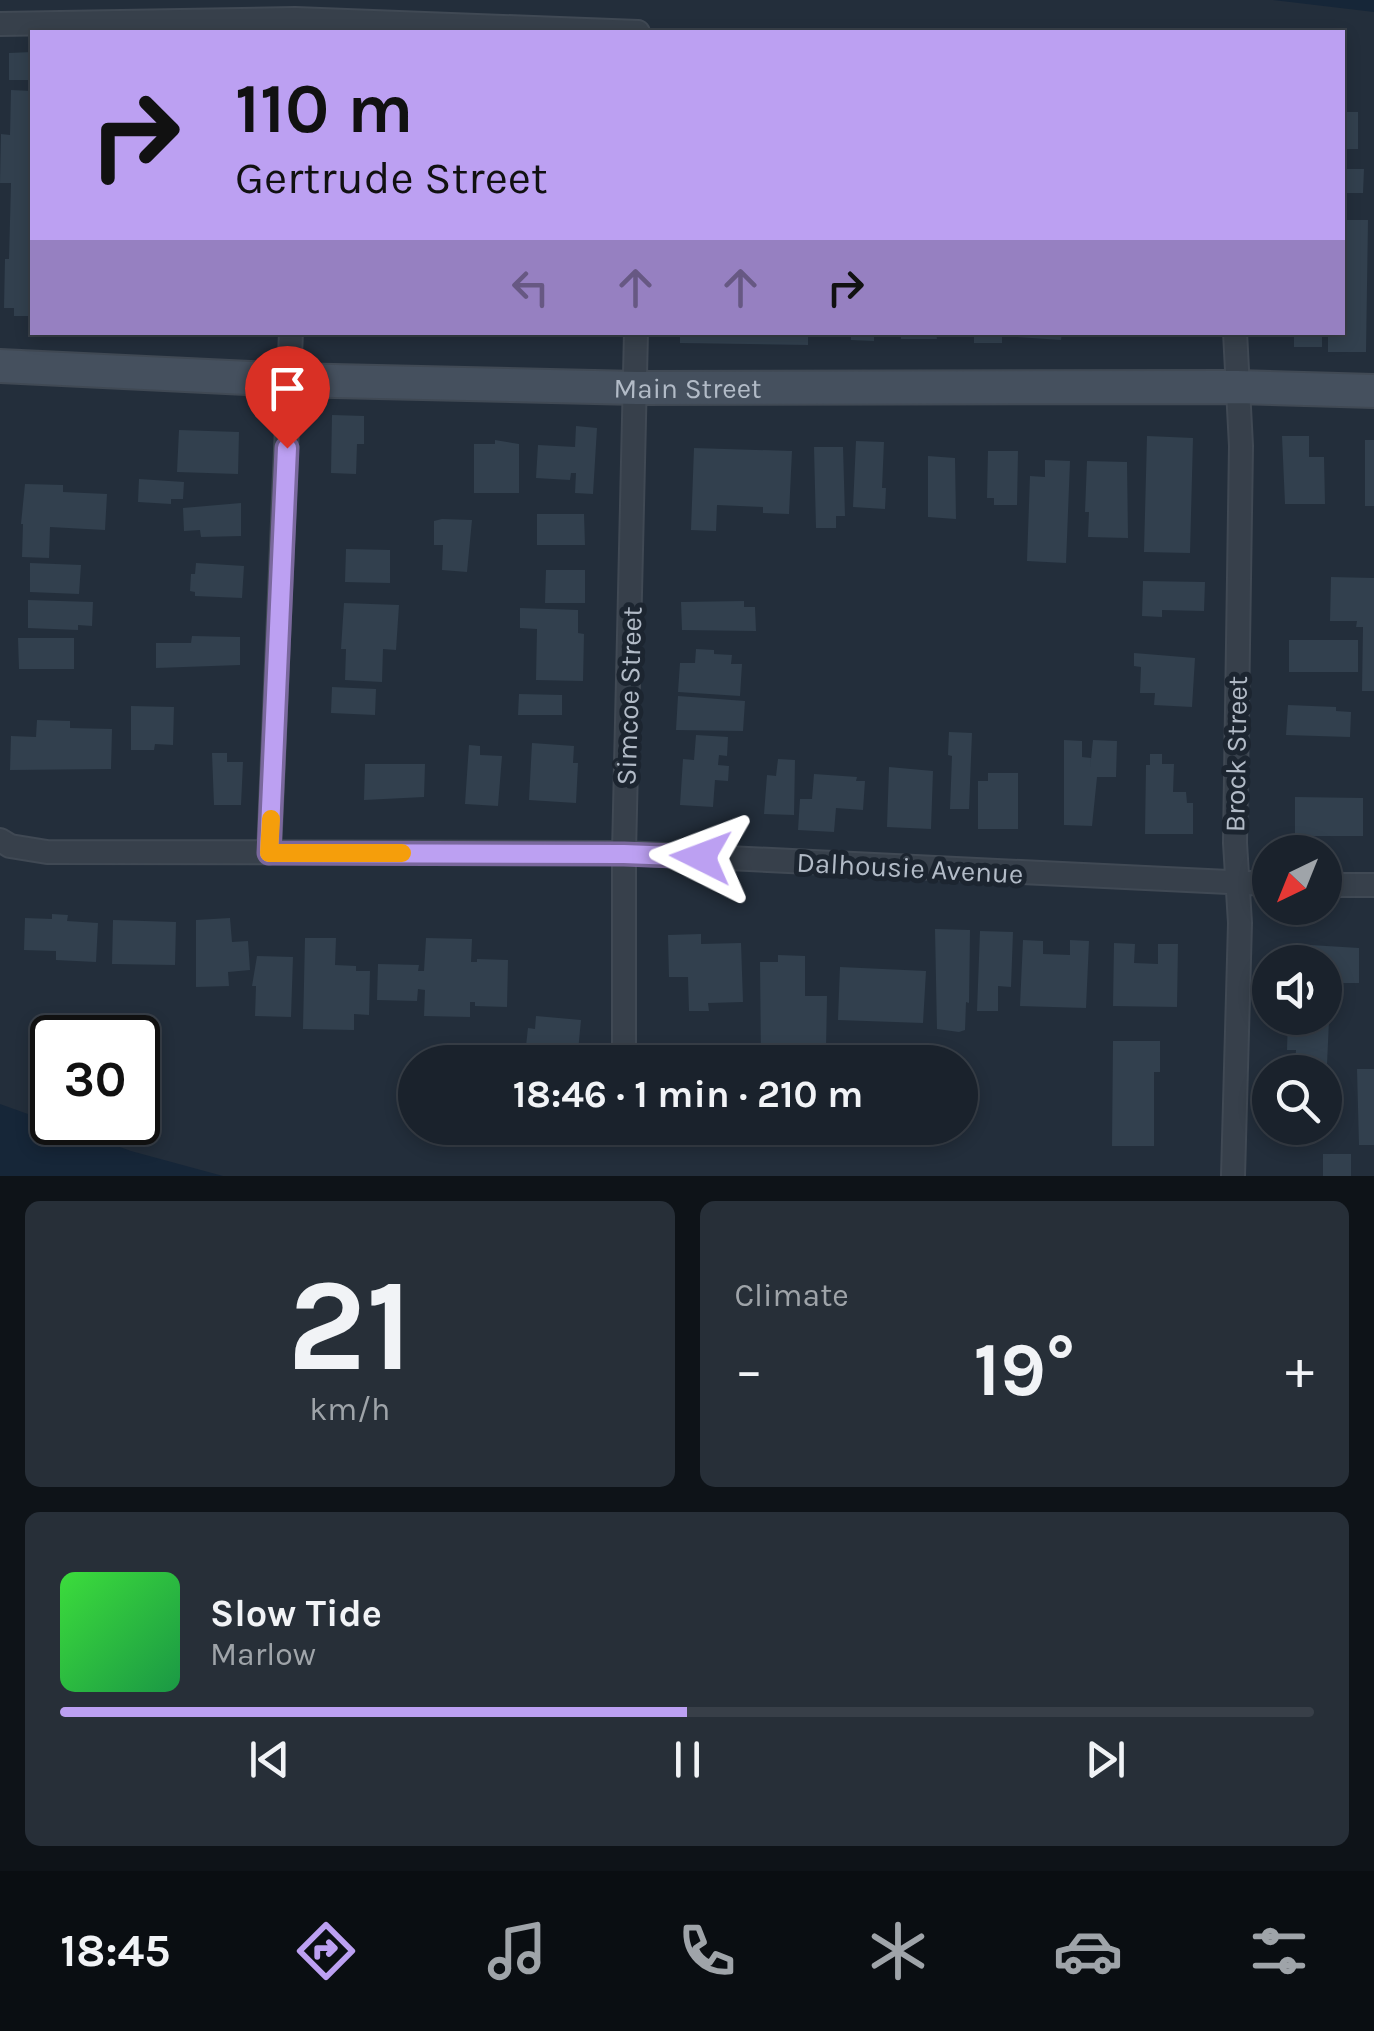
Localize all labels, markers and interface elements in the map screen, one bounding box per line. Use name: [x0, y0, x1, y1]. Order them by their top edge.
text: 110 m: [235, 68, 413, 150]
icon: right: [70, 70, 200, 200]
text: Gertrude Street: [235, 152, 548, 204]
icon: left: [503, 260, 558, 315]
icon: ahead: [608, 260, 663, 315]
icon: ahead: [713, 260, 768, 315]
icon: right: [818, 260, 873, 315]
pin: [245, 346, 330, 449]
icon: arrive: [260, 361, 315, 416]
street label: Main Street: [613, 371, 762, 405]
street label: Simcoe Street: [609, 606, 649, 786]
street label: Brock Street: [1218, 675, 1254, 833]
position arrow: [649, 805, 753, 909]
north arrow: [1252, 835, 1342, 925]
map controls: [1252, 835, 1342, 1145]
street label: Dalhousie Avenue: [796, 846, 1024, 890]
button: sound: [1252, 945, 1342, 1035]
speed limit sign: 30: [30, 1015, 160, 1145]
button: search: [1252, 1055, 1342, 1145]
text: 18:46 · 1 min · 210 m: [513, 1072, 863, 1117]
text: 21: [287, 1250, 412, 1402]
text: Climate: [735, 1277, 849, 1314]
text: 19°: [973, 1326, 1075, 1414]
text: −: [735, 1338, 763, 1402]
text: +: [1285, 1338, 1314, 1402]
text: km/h: [309, 1391, 390, 1428]
text: Slow Tide: [210, 1591, 382, 1636]
text: Marlow: [210, 1636, 316, 1673]
icon: previous: [242, 1732, 297, 1787]
icon: pause: [660, 1732, 715, 1787]
icon: next: [1078, 1732, 1133, 1787]
icon: directions: [291, 1916, 361, 1986]
icon: music: [482, 1916, 552, 1986]
icon: phone: [672, 1916, 742, 1986]
icon: climate: [863, 1916, 933, 1986]
icon: car: [1053, 1916, 1123, 1986]
icon: filters: [1244, 1916, 1314, 1986]
text: 18:45: [60, 1925, 171, 1977]

